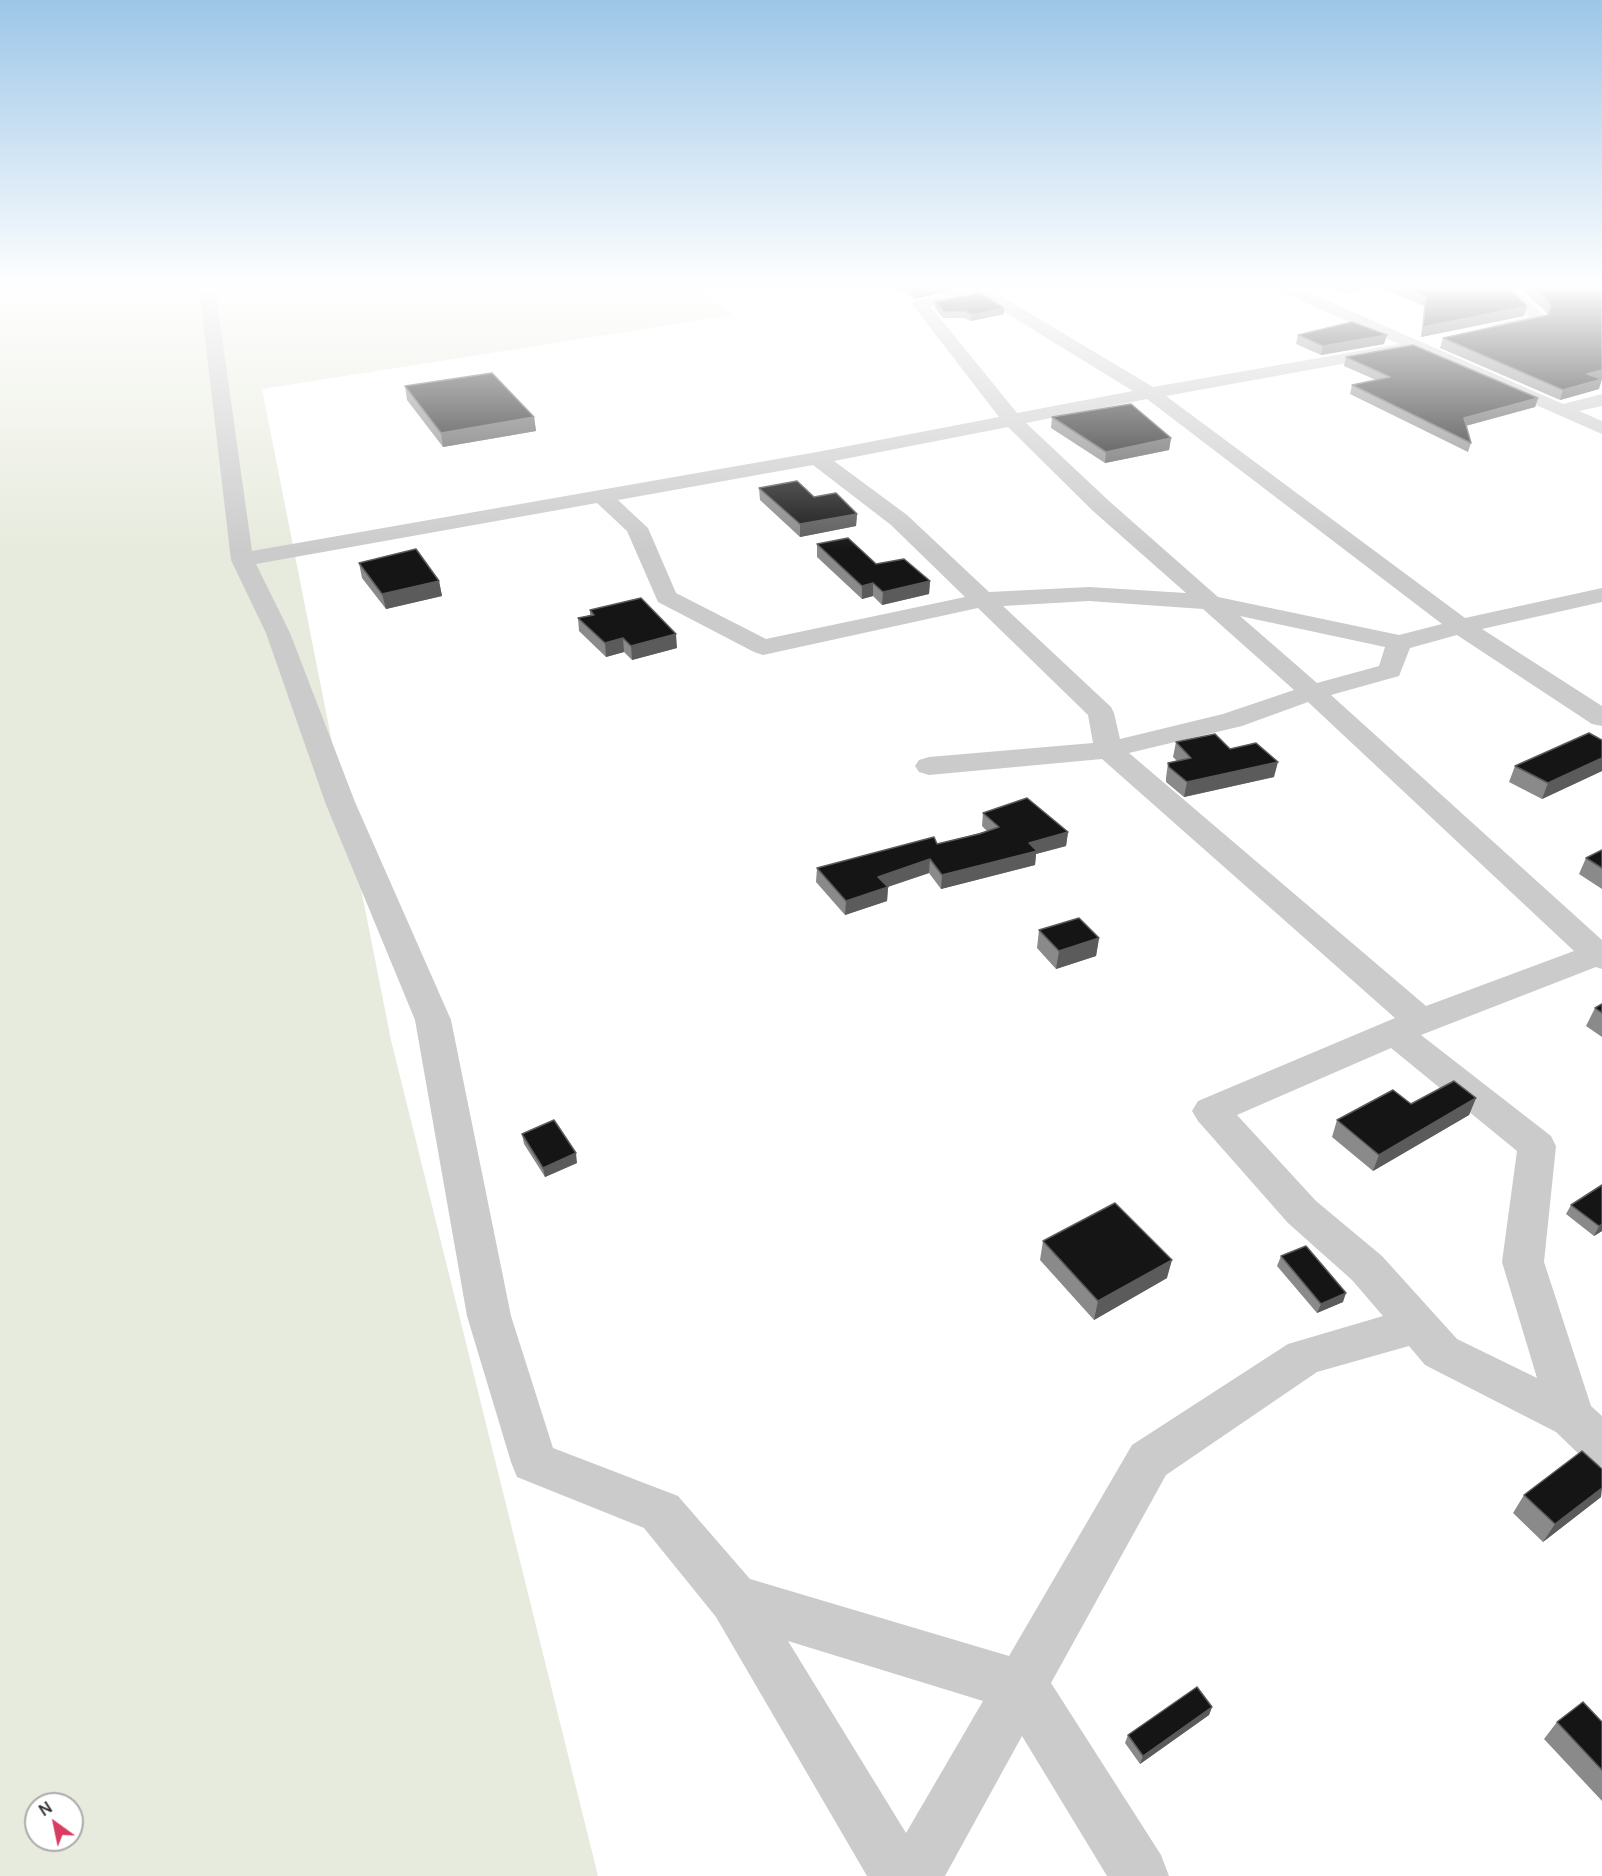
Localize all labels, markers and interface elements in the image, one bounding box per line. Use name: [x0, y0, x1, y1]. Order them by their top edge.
north arrow: [24, 1792, 84, 1852]
text: N: [34, 1796, 56, 1821]

